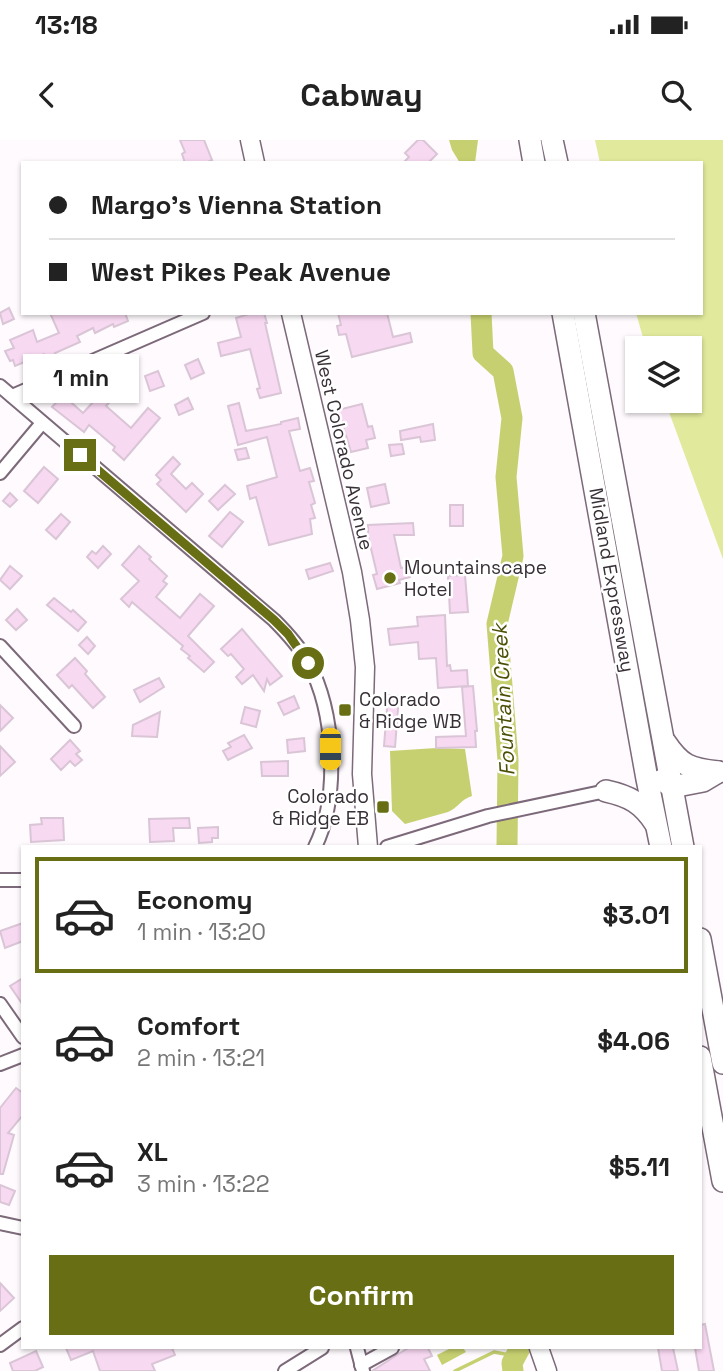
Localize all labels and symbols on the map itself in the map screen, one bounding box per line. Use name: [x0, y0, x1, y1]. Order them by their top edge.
street label: West Colorado Avenue: [309, 348, 379, 552]
callout: 1 min: [22, 354, 138, 402]
route end: [64, 439, 96, 471]
street label: Midland Expressway: [583, 486, 641, 674]
place label: Mountainscape Hotel: [404, 555, 547, 602]
marker: Mountainscape Hotel: [382, 570, 398, 586]
water label: Fountain Creek: [485, 621, 520, 777]
route start: [292, 647, 324, 679]
place label: Colorado & Ridge WB: [359, 687, 462, 734]
marker: Colorado & Ridge WB: [337, 702, 353, 718]
car: [320, 728, 341, 770]
place label: Colorado & Ridge EB: [272, 784, 369, 831]
marker: Colorado & Ridge EB: [375, 799, 391, 815]

